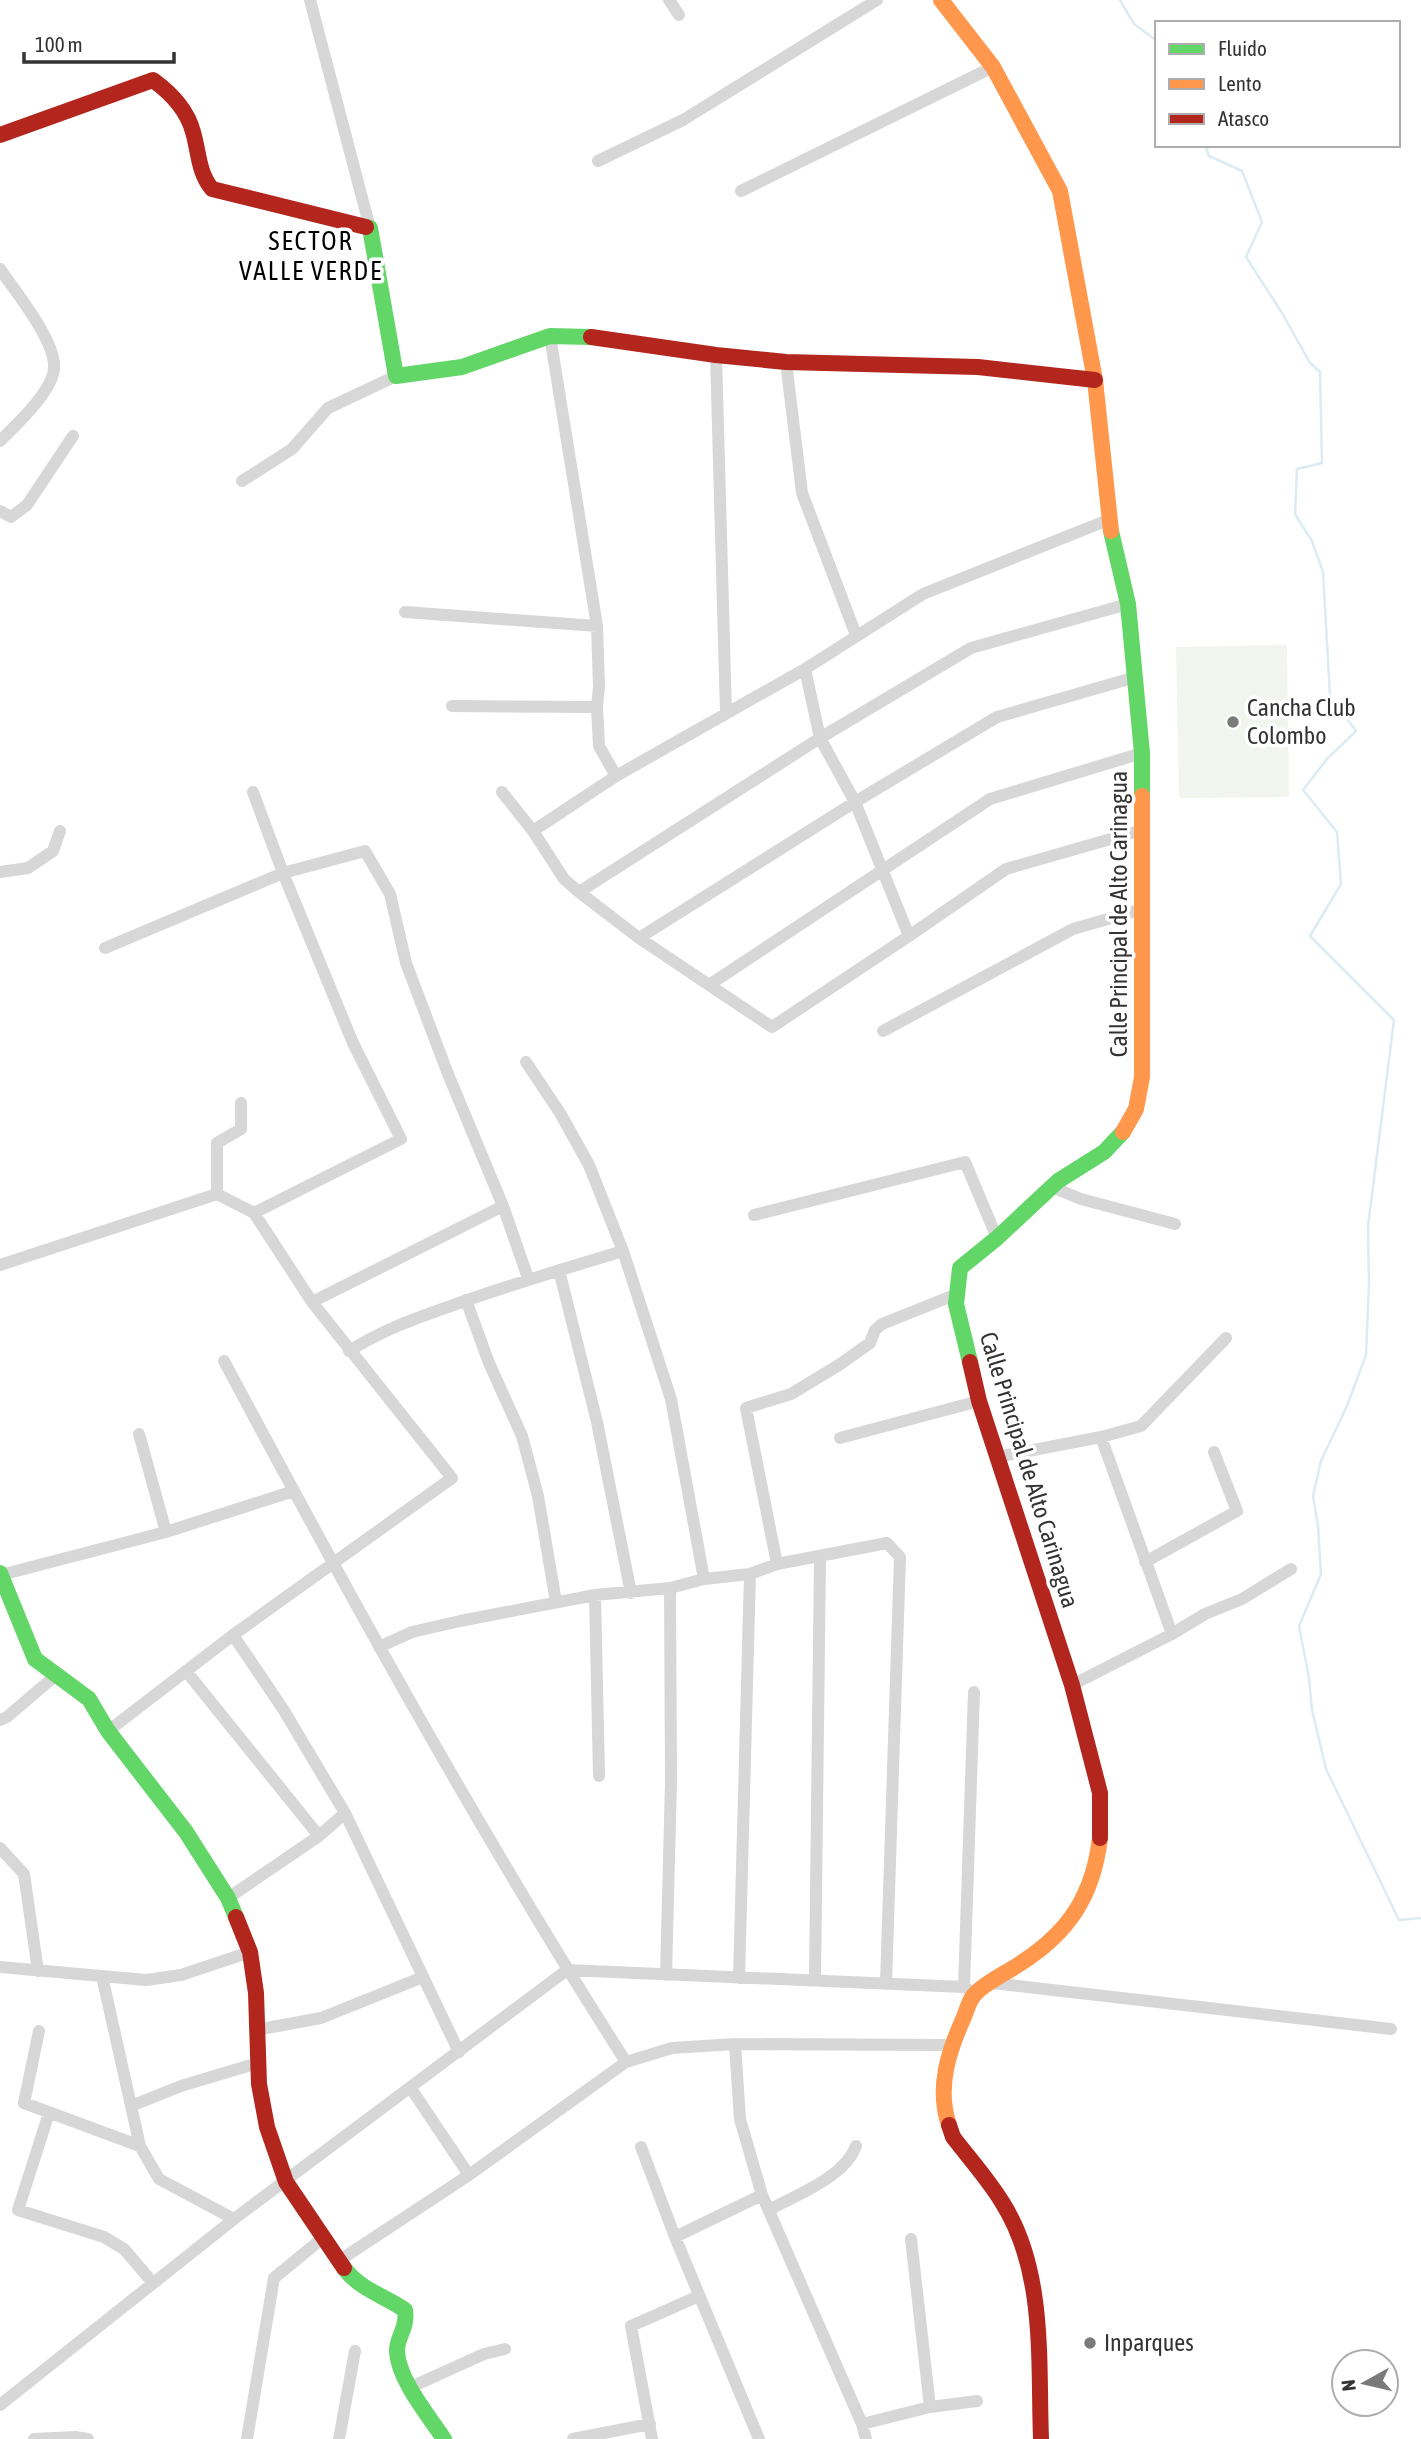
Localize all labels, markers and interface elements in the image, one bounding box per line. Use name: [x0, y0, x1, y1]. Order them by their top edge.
scale bar: [24, 21, 175, 65]
legend: [1155, 21, 1400, 147]
text: 100 m: [35, 32, 83, 56]
text: Fluido: [1218, 36, 1267, 60]
text: Lento: [1218, 71, 1262, 95]
text: Atasco: [1218, 106, 1269, 130]
district label: SECTOR VALLE VERDE: [239, 226, 383, 286]
place label: Cancha Club Colombo: [1247, 694, 1356, 749]
marker: Cancha Club Colombo: [1225, 714, 1241, 730]
street label: Calle Principal de Alto Carinagua: [1105, 771, 1132, 1057]
street label: Calle Principal de Alto Carinagua: [975, 1329, 1084, 1611]
place label: Inparques: [1104, 2329, 1194, 2356]
marker: Inparques: [1082, 2335, 1098, 2351]
north arrow: [1330, 2348, 1400, 2418]
text: N: [1336, 2378, 1360, 2392]

